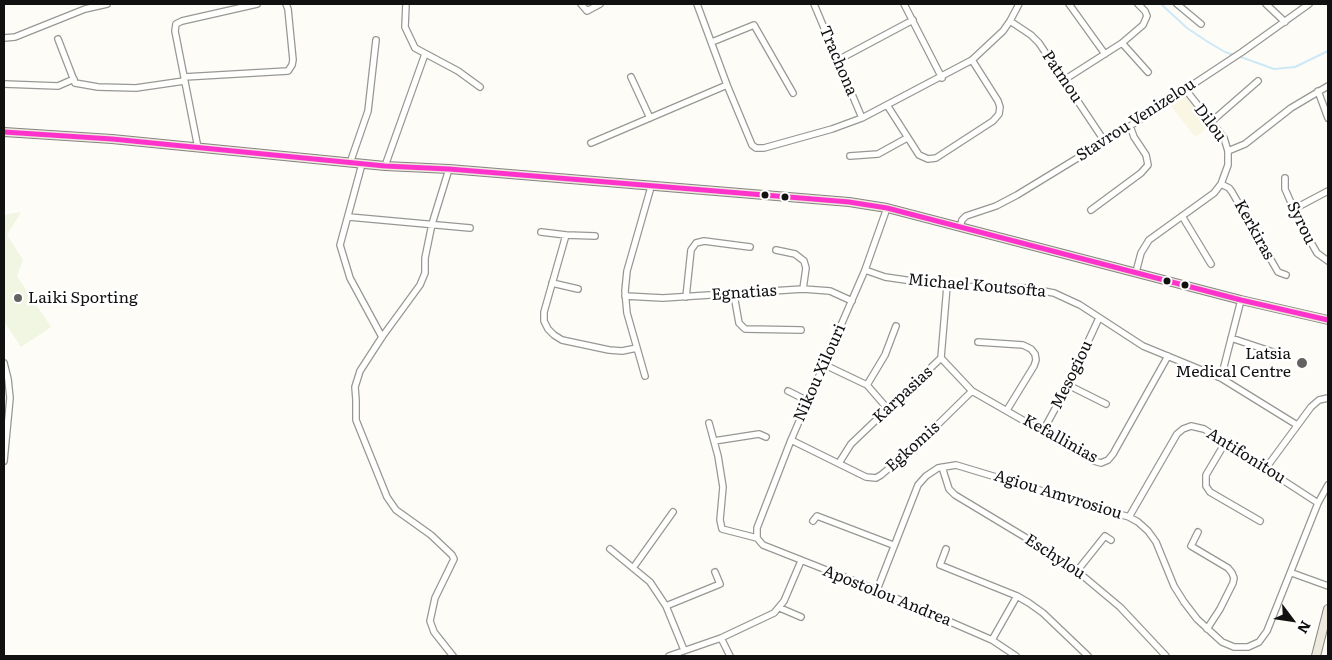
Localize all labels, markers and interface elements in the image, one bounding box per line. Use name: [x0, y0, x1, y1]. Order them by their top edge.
street label: Trachona: [815, 23, 861, 99]
street label: Patmou: [1038, 47, 1086, 107]
street label: Stavrou Venizelou: [1073, 74, 1199, 166]
street label: Dilou: [1190, 100, 1230, 146]
unlabelled marker: [760, 190, 770, 200]
unlabelled marker: [780, 192, 790, 202]
street label: Kerkiras: [1230, 197, 1278, 263]
street label: Syrou: [1282, 198, 1320, 248]
street label: Michael Koutsofta: [907, 270, 1047, 302]
unlabelled marker: [1162, 276, 1172, 286]
unlabelled marker: [1180, 280, 1190, 290]
street label: Egnatias: [711, 281, 777, 305]
place label: Laiki Sporting: [28, 288, 138, 308]
marker: Laiki Sporting: [12, 292, 24, 304]
street label: Nikou Xilouri: [790, 321, 850, 425]
street label: Mesogiou: [1047, 337, 1097, 413]
place label: Latsia Medical Centre: [1175, 344, 1291, 382]
marker: Latsia Medical Centre: [1295, 356, 1309, 370]
street label: Karpasias: [869, 363, 937, 427]
street label: Kefallinias: [1019, 411, 1101, 467]
street label: Egkomis: [882, 418, 944, 476]
street label: Antifonitou: [1203, 424, 1289, 488]
street label: Agiou Amvrosiou: [992, 466, 1124, 524]
street label: Eschylou: [1021, 530, 1089, 584]
street label: Apostolou Andrea: [820, 561, 954, 631]
north arrow: [1267, 595, 1317, 645]
text: N: [1293, 618, 1316, 638]

